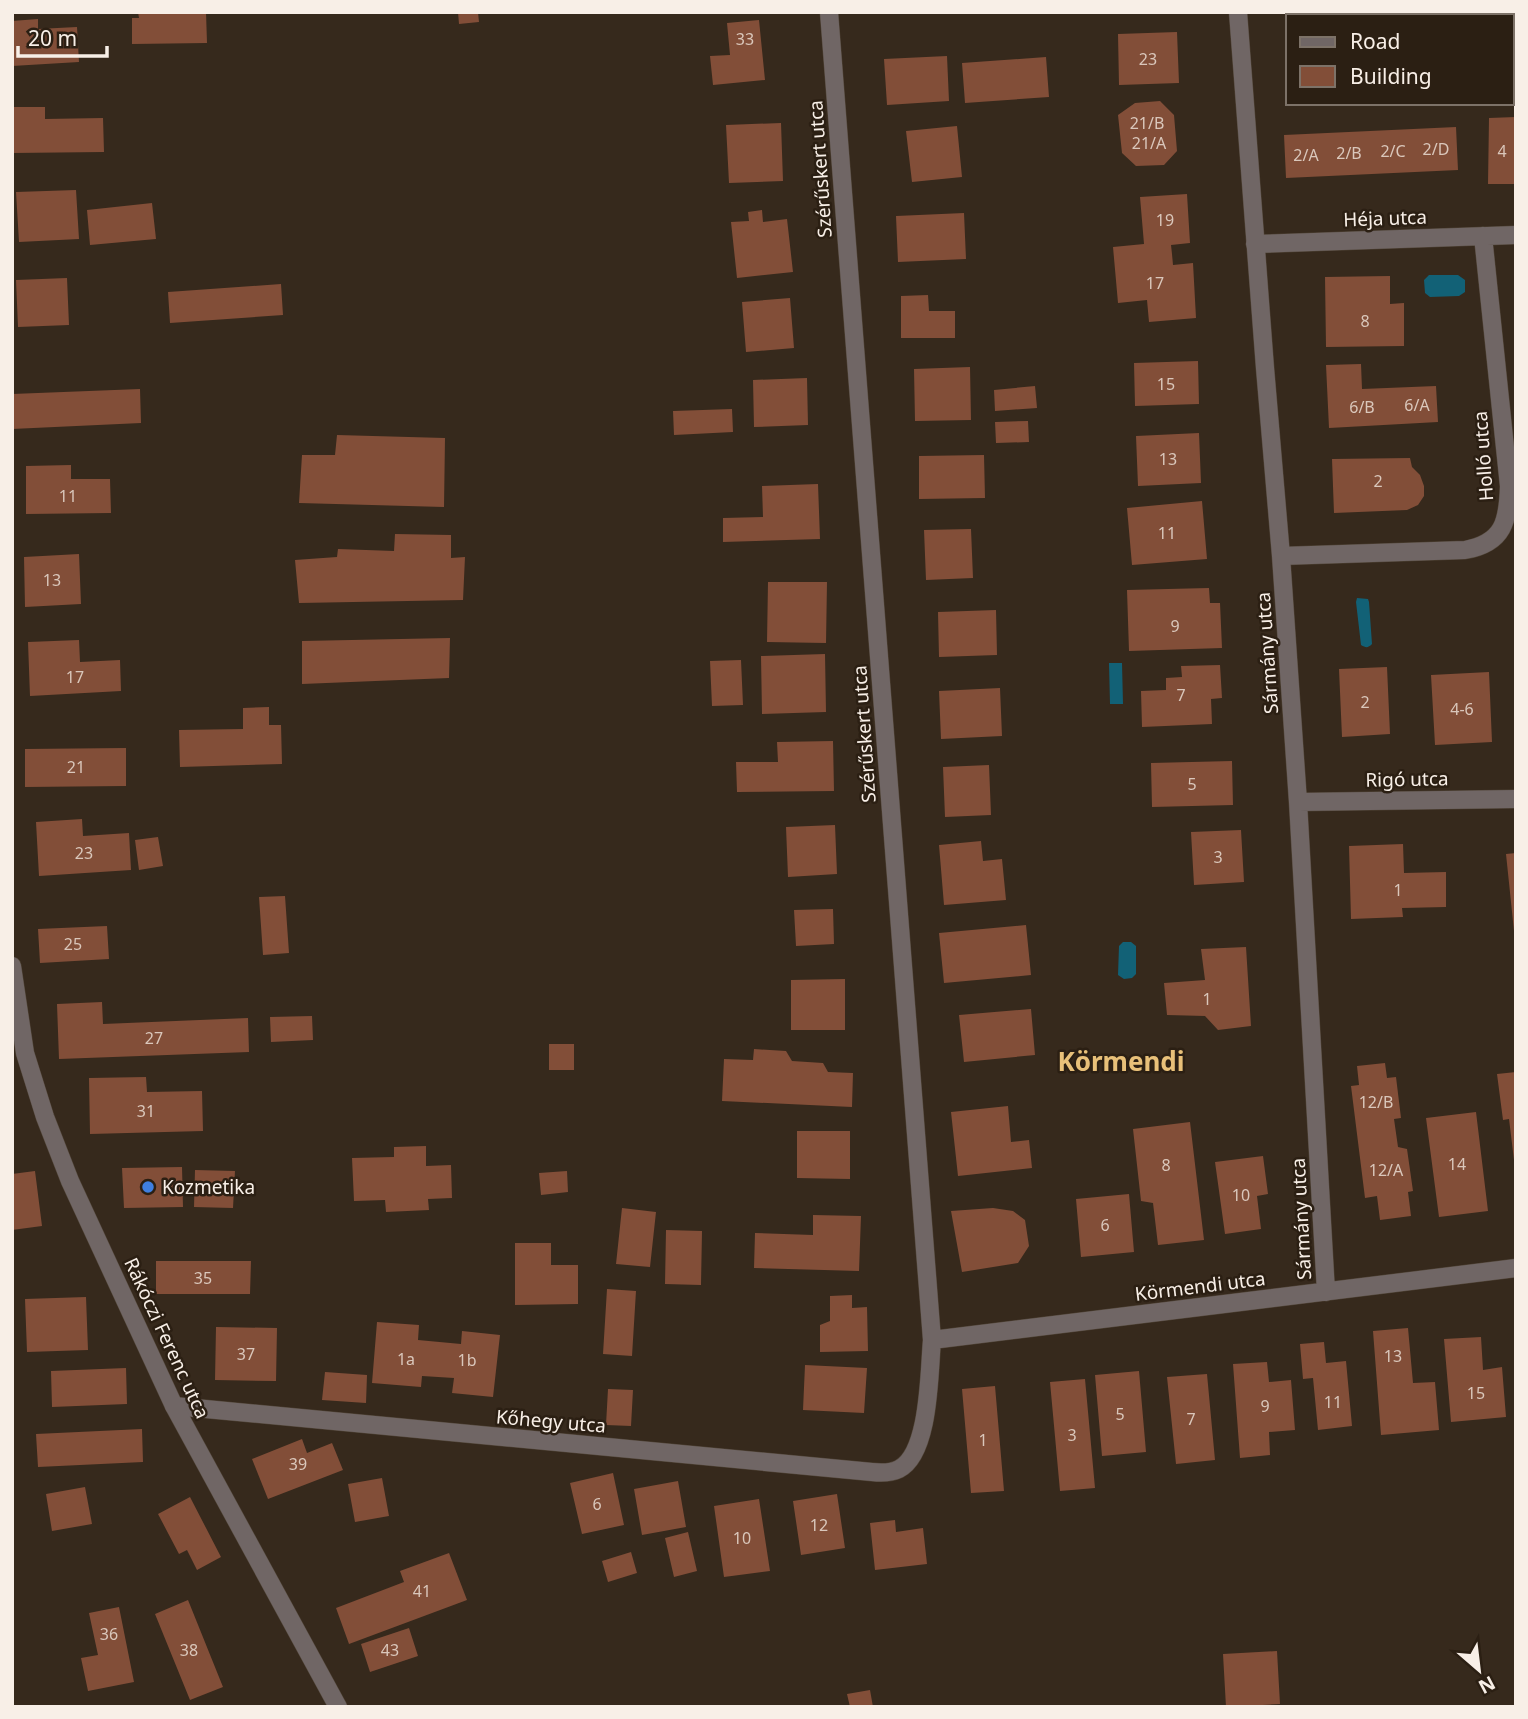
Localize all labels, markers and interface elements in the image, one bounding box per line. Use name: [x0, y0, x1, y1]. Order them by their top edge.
scale bar: [18, 14, 107, 58]
legend: [1286, 14, 1514, 105]
text: 20 m: [28, 24, 77, 52]
text: Road: [1350, 27, 1400, 55]
house number: 33: [736, 28, 754, 50]
house number: 23: [1139, 48, 1157, 70]
text: Building: [1350, 62, 1432, 90]
street label: Szérűskert utca: [802, 99, 838, 239]
house number: 21/B: [1130, 112, 1164, 134]
house number: 21/A: [1132, 132, 1167, 154]
house number: 2/D: [1423, 138, 1449, 160]
house number: 2/C: [1380, 140, 1406, 162]
house number: 4: [1497, 140, 1507, 162]
house number: 2/B: [1336, 142, 1362, 164]
house number: 2/A: [1293, 144, 1319, 166]
street label: Héja utca: [1343, 204, 1427, 232]
house number: 19: [1156, 209, 1174, 231]
house number: 17: [1146, 272, 1164, 294]
house number: 8: [1360, 310, 1370, 332]
house number: 15: [1157, 373, 1175, 395]
house number: 6/A: [1404, 394, 1430, 416]
house number: 6/B: [1349, 396, 1375, 418]
street label: Holló utca: [1467, 410, 1499, 502]
house number: 13: [1159, 448, 1177, 470]
house number: 2: [1373, 470, 1383, 492]
house number: 11: [59, 485, 77, 507]
house number: 11: [1158, 522, 1176, 544]
house number: 13: [43, 569, 61, 591]
street label: Sármány utca: [1250, 591, 1284, 715]
house number: 9: [1170, 615, 1180, 637]
street label: Szérűskert utca: [846, 664, 882, 804]
house number: 17: [66, 666, 84, 688]
house number: 7: [1176, 684, 1186, 706]
house number: 2: [1360, 691, 1370, 713]
house number: 4-6: [1450, 698, 1474, 720]
house number: 21: [67, 756, 85, 778]
street label: Rigó utca: [1365, 765, 1449, 793]
house number: 5: [1187, 773, 1197, 795]
house number: 23: [75, 842, 93, 864]
house number: 3: [1213, 846, 1223, 868]
house number: 1: [1393, 879, 1403, 901]
house number: 25: [64, 933, 82, 955]
house number: 1: [1202, 988, 1212, 1010]
house number: 27: [145, 1027, 163, 1049]
district label: Körmendi: [1057, 1043, 1185, 1079]
house number: 12/B: [1359, 1091, 1393, 1113]
house number: 31: [137, 1100, 155, 1122]
house number: 14: [1448, 1153, 1466, 1175]
house number: 8: [1161, 1154, 1171, 1176]
street label: Sármány utca: [1285, 1157, 1317, 1281]
house number: 12/A: [1369, 1159, 1404, 1181]
place label: Kozmetika: [162, 1174, 255, 1200]
marker: Kozmetika: [140, 1179, 156, 1195]
house number: 10: [1232, 1184, 1250, 1206]
house number: 6: [1100, 1214, 1110, 1236]
street label: Rákóczi Ferenc utca: [118, 1253, 216, 1423]
street label: Körmendi utca: [1133, 1265, 1267, 1307]
house number: 35: [194, 1267, 212, 1289]
house number: 37: [237, 1343, 255, 1365]
house number: 13: [1384, 1345, 1402, 1367]
house number: 1a: [397, 1348, 415, 1370]
house number: 1b: [458, 1349, 477, 1371]
house number: 15: [1467, 1382, 1485, 1404]
house number: 11: [1324, 1391, 1342, 1413]
house number: 9: [1260, 1395, 1270, 1417]
street label: Kőhegy utca: [495, 1403, 607, 1439]
house number: 5: [1115, 1403, 1125, 1425]
house number: 7: [1186, 1408, 1196, 1430]
house number: 3: [1067, 1424, 1077, 1446]
house number: 1: [978, 1429, 988, 1451]
house number: 39: [289, 1453, 307, 1475]
house number: 6: [592, 1493, 602, 1515]
house number: 12: [810, 1514, 828, 1536]
house number: 10: [733, 1527, 751, 1549]
house number: 41: [413, 1580, 431, 1602]
house number: 36: [100, 1623, 118, 1645]
north arrow: [1444, 1635, 1514, 1705]
house number: 38: [180, 1639, 198, 1661]
house number: 43: [381, 1639, 399, 1661]
text: N: [1474, 1670, 1500, 1700]

